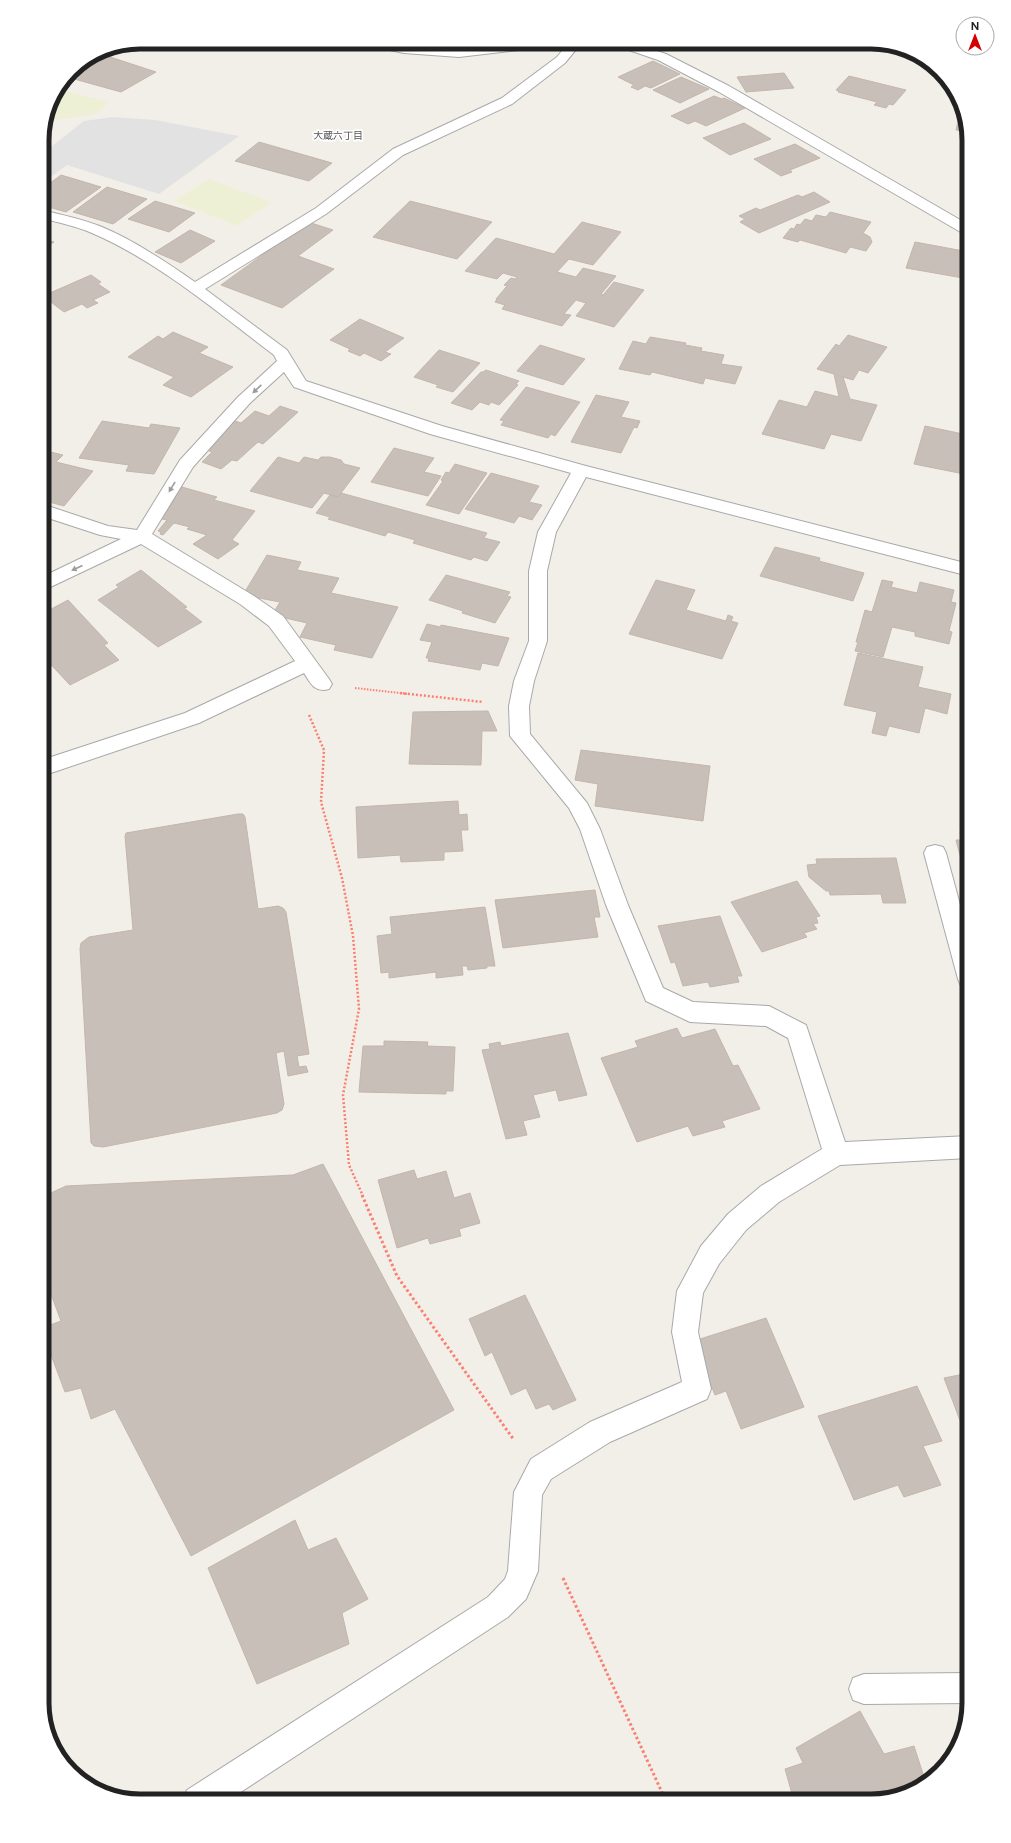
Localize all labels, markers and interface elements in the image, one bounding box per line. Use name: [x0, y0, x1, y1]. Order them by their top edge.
north arrow: [955, 16, 995, 56]
text: N: [971, 20, 979, 33]
district label: 大蔵六丁目: [313, 129, 363, 142]
one-way arrow: [252, 384, 261, 393]
one-way arrow: [168, 482, 176, 492]
one-way arrow: [72, 565, 83, 571]

